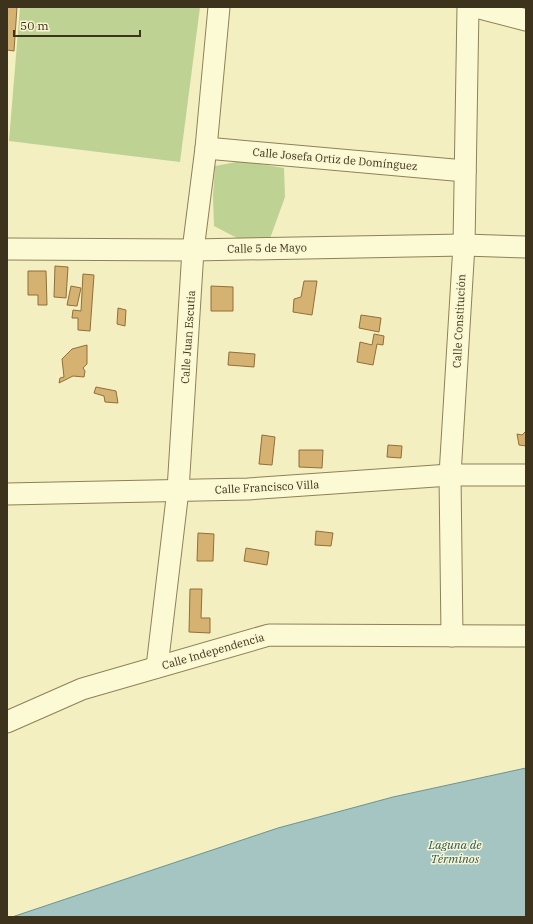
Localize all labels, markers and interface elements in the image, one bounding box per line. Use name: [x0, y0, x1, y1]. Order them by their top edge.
scale bar: [14, 12, 140, 38]
text: 50 m: [20, 18, 49, 33]
street label: Calle Josefa Ortiz de Domínguez: [252, 145, 418, 173]
street label: Calle 5 de Mayo: [227, 240, 307, 256]
street label: Calle Constitución: [450, 274, 468, 368]
street label: Calle Juan Escutia: [178, 290, 198, 384]
street label: Calle Francisco Villa: [214, 477, 320, 497]
street label: Calle Independencia: [160, 630, 266, 672]
water label: Laguna de Términos: [427, 837, 482, 866]

